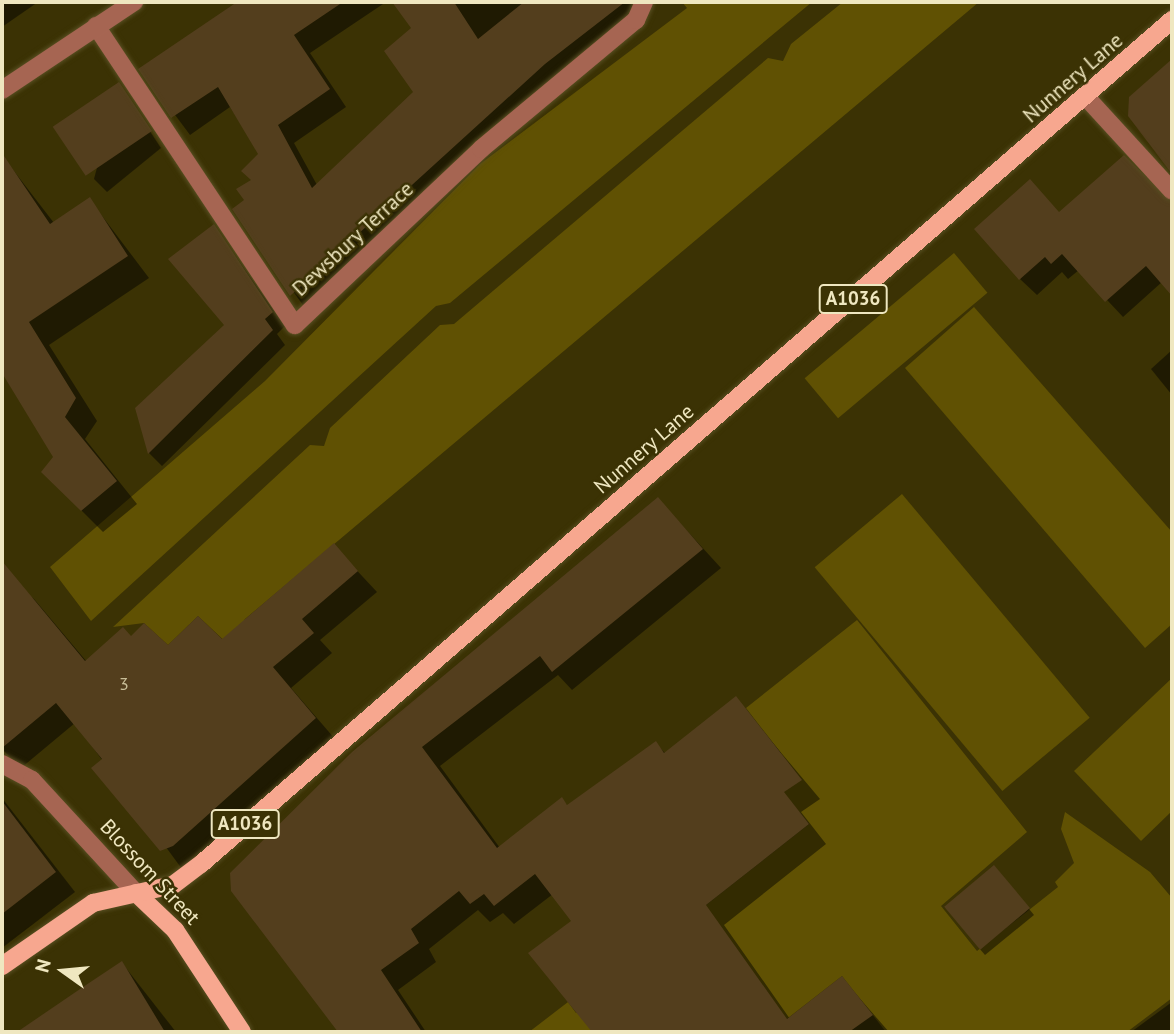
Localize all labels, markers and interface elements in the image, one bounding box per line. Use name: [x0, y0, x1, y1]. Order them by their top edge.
street label: Nunnery Lane: [1018, 28, 1128, 128]
street label: Dewsbury Terrace: [287, 176, 419, 302]
road number: A1036: [818, 284, 888, 314]
street label: Nunnery Lane: [589, 399, 699, 499]
house number: 3: [119, 673, 129, 695]
road number: A1036: [210, 808, 280, 839]
street label: Blossom Street: [95, 814, 205, 930]
north arrow: [28, 936, 98, 1006]
text: N: [30, 956, 56, 975]

